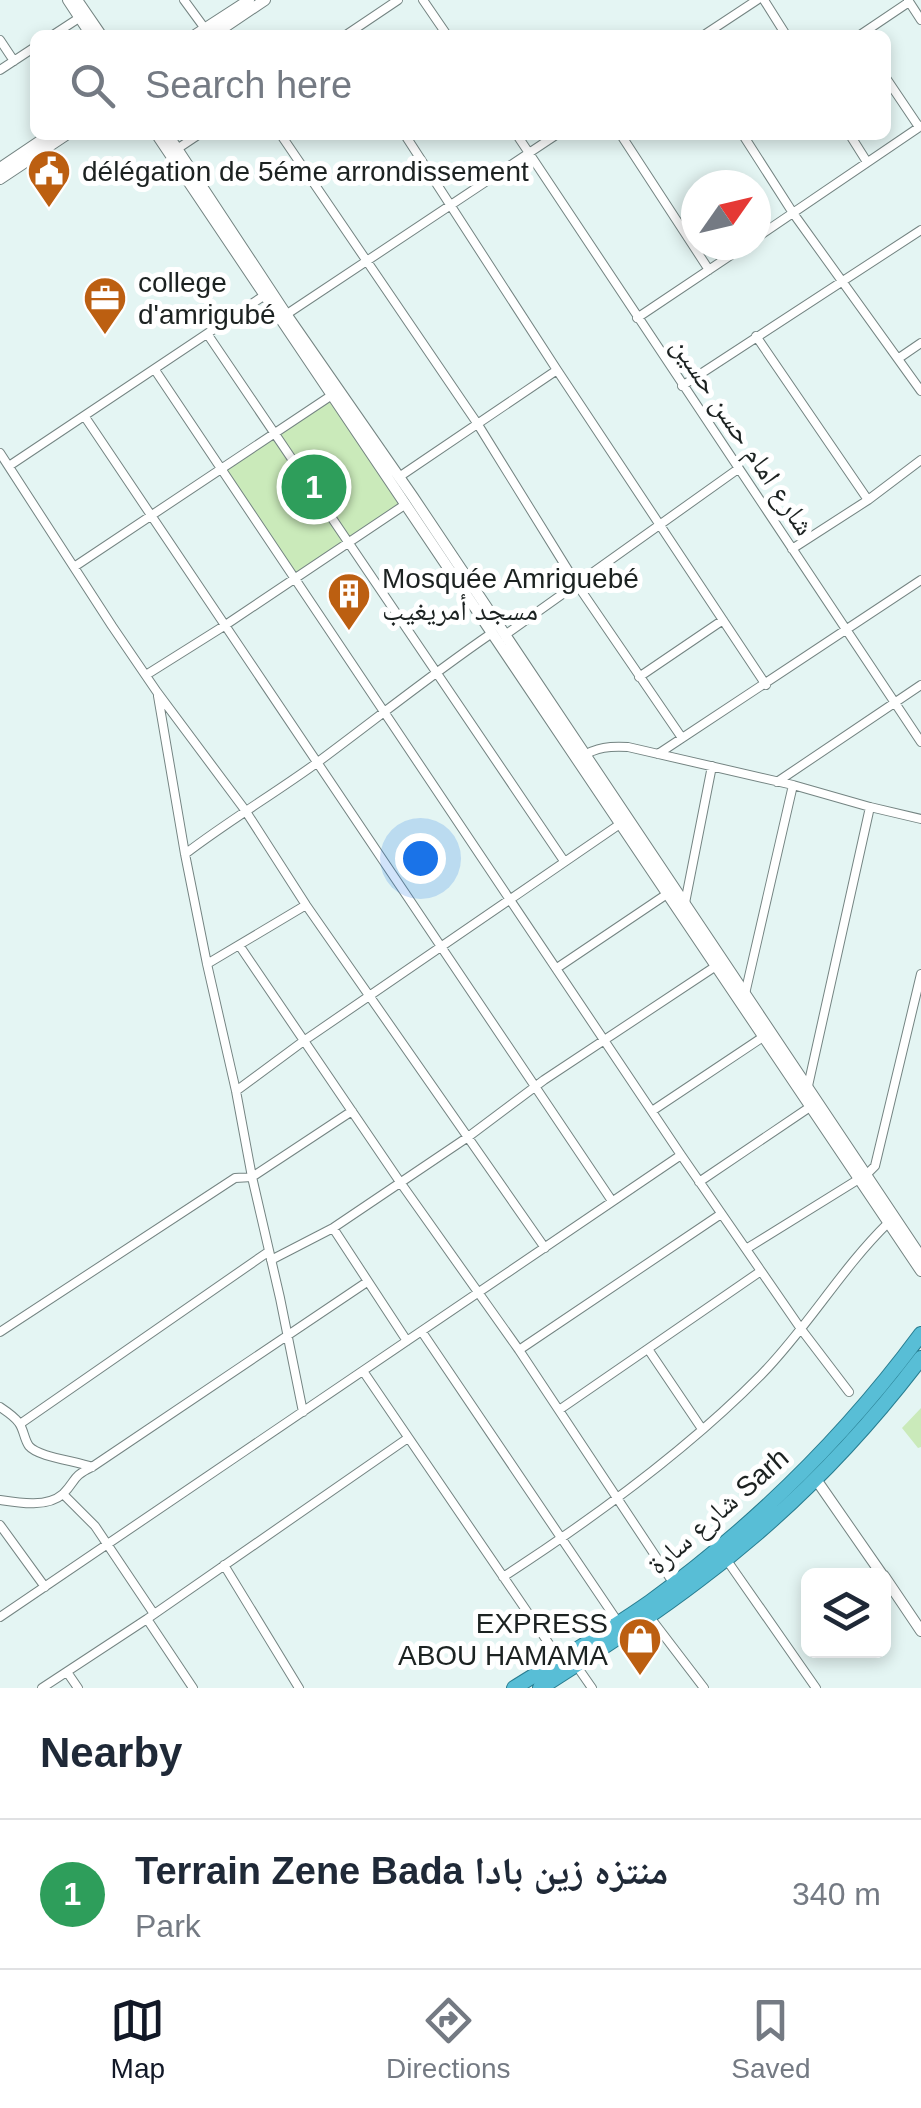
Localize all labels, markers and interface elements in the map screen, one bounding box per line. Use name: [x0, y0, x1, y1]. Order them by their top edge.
search box: [30, 30, 891, 140]
icon: search: [65, 58, 120, 113]
text: Search here: [145, 64, 352, 106]
public building icon: délégation de 5éme arrondissement: [26, 148, 72, 209]
place label: délégation de 5éme arrondissement: [82, 156, 529, 187]
north arrow: [681, 170, 771, 260]
place label: college d'amrigubé: [138, 267, 276, 330]
office icon: college d'amrigubé: [82, 275, 128, 336]
street label: شارع امام حسن حسين: [663, 331, 821, 543]
pin: 1: [282, 450, 346, 524]
place label: Mosquée Amriguebé مسجد أمريغيب: [382, 563, 639, 626]
building icon: Mosquée Amriguebé مسجد أمريغيب: [326, 571, 372, 632]
your location: [395, 833, 446, 884]
street label: شارع سارة Sarh: [642, 1442, 796, 1582]
map controls: [801, 1568, 891, 1658]
button: layers: [801, 1568, 891, 1658]
place label: EXPRESS ABOU HAMAMA: [398, 1608, 608, 1671]
shop icon: EXPRESS ABOU HAMAMA: [617, 1616, 663, 1677]
text: Nearby: [40, 1729, 182, 1776]
text: Terrain Zene Bada منتزه زين بادا: [135, 1850, 668, 1892]
text: 1: [64, 1876, 81, 1912]
text: 340 m: [792, 1876, 881, 1912]
text: Park: [135, 1908, 201, 1944]
tab: Map: [110, 1993, 165, 2085]
tab: Directions: [386, 1993, 511, 2085]
tab: Saved: [731, 1993, 811, 2085]

